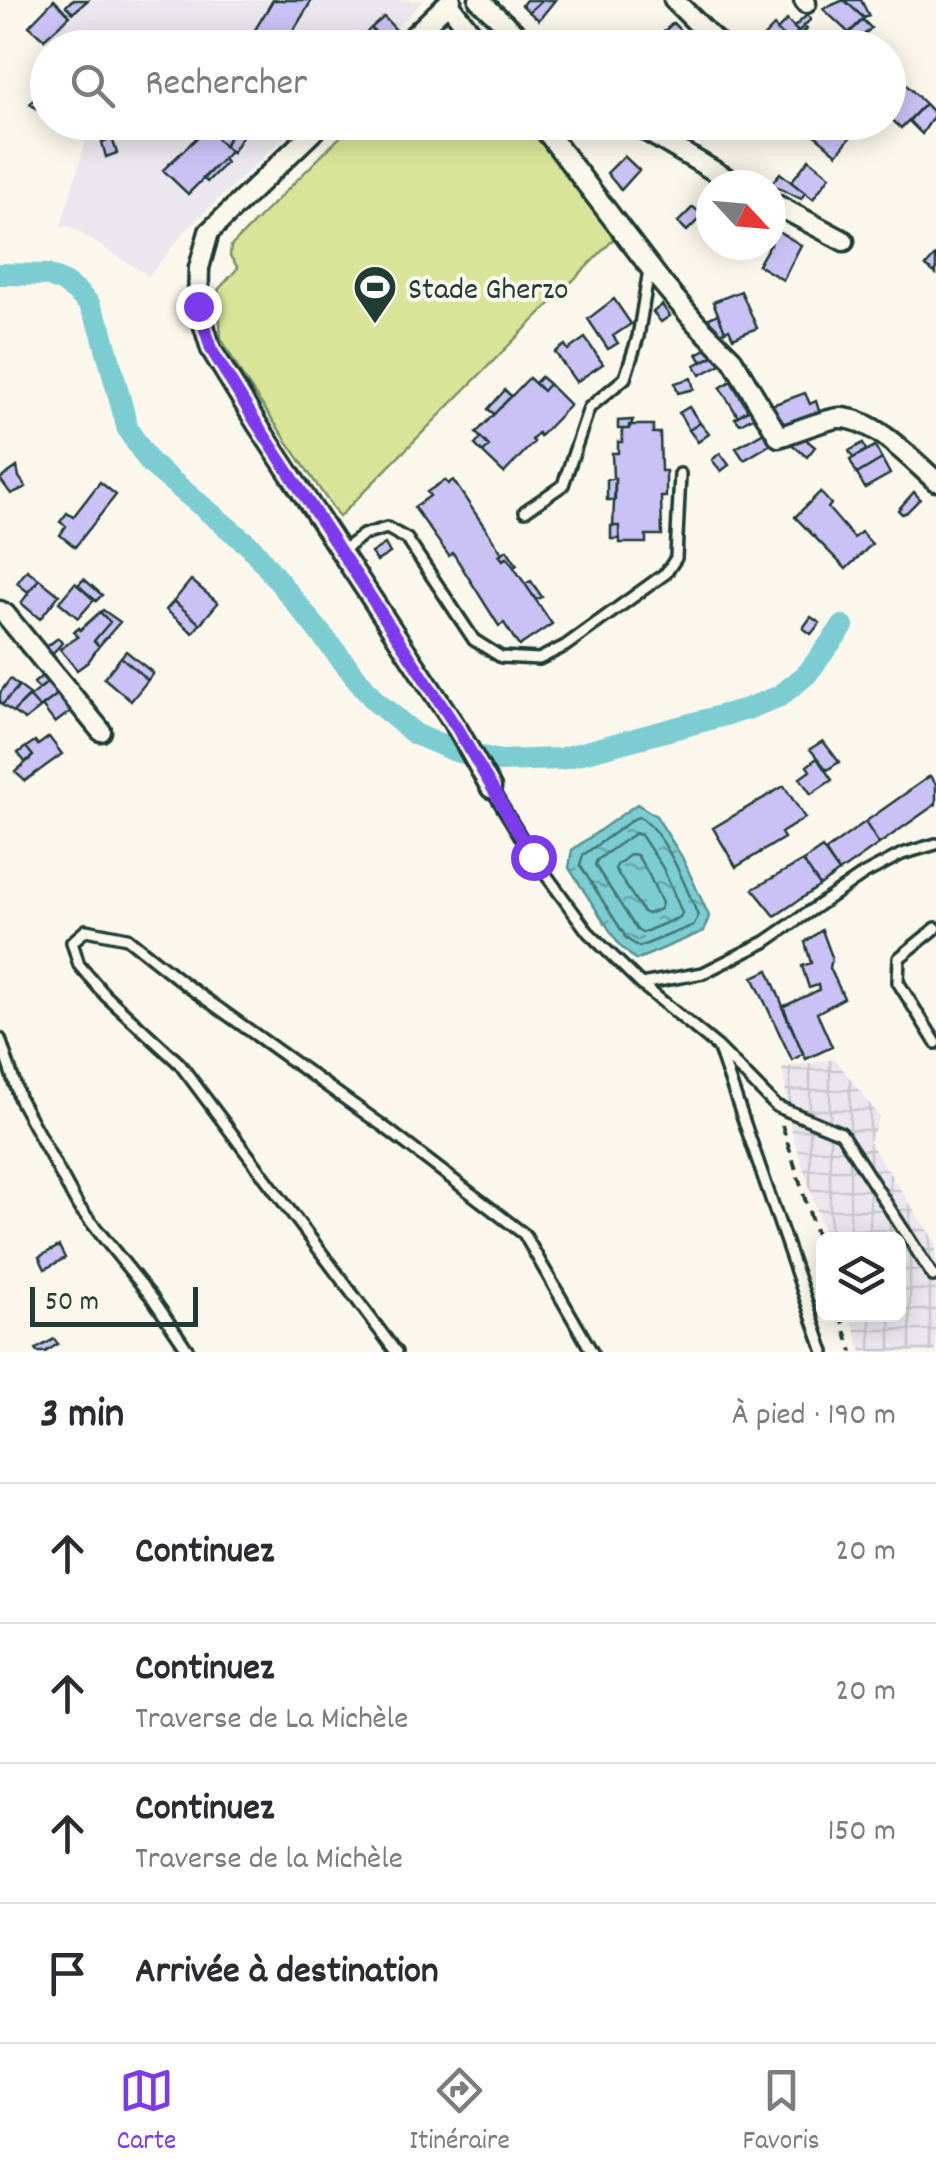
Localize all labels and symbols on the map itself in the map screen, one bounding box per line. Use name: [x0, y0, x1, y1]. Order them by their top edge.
north arrow: [696, 170, 786, 260]
sports icon: Stade Gherzo: [352, 264, 398, 325]
place label: Stade Gherzo: [408, 269, 569, 315]
route end: [176, 284, 222, 330]
route start: [511, 835, 557, 881]
scale bar: [30, 1282, 198, 1326]

